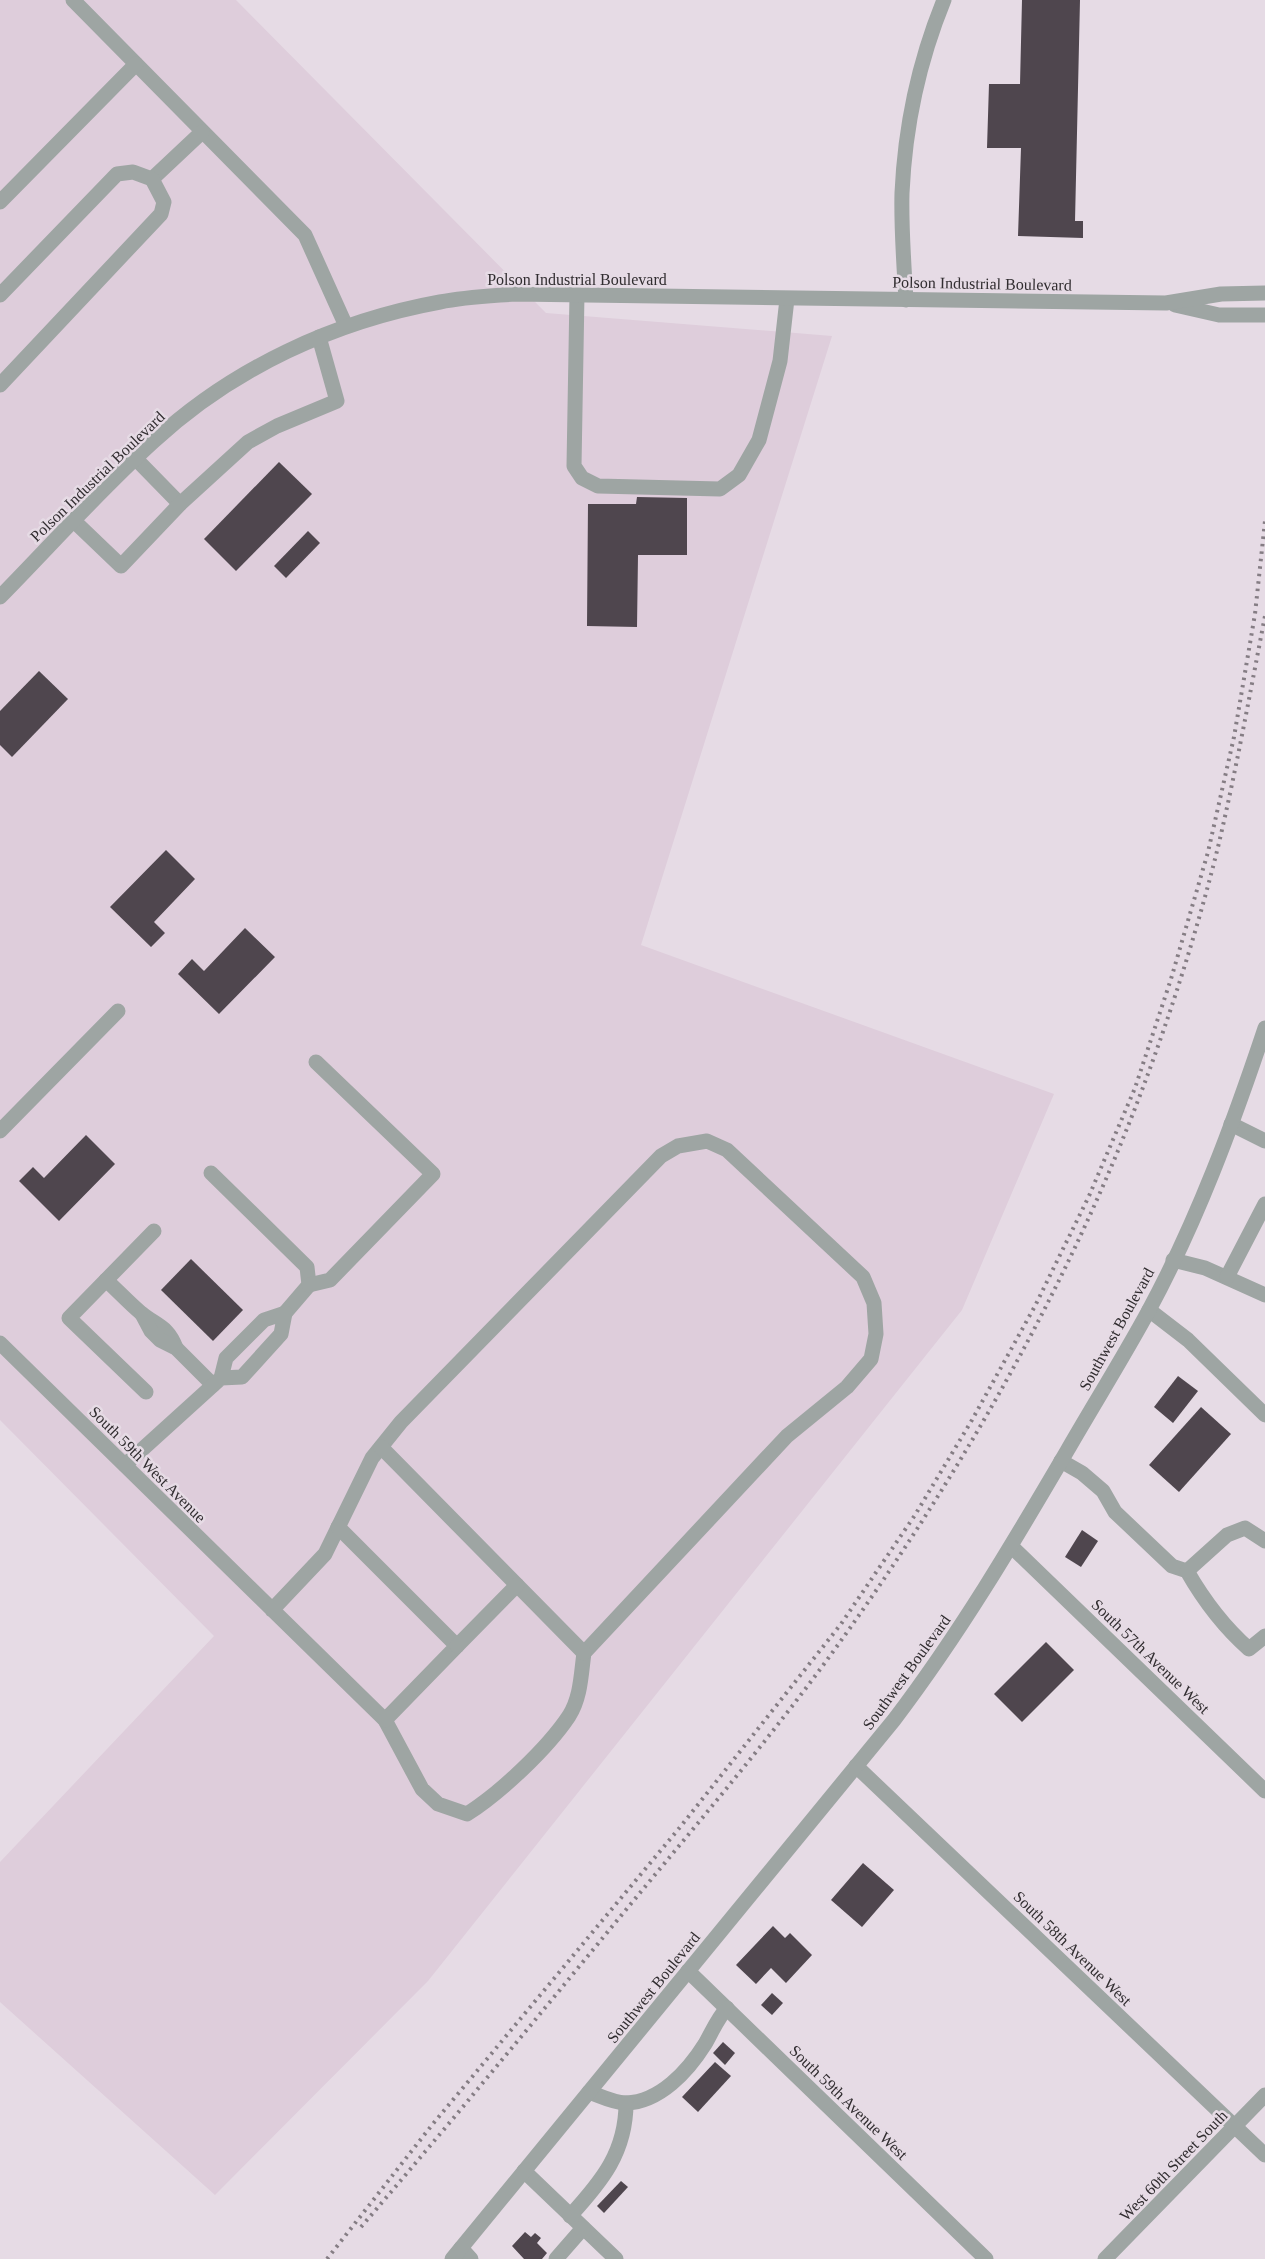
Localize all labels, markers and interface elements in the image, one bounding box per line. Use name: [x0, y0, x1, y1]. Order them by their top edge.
street label: Polson Industrial Boulevard: [487, 271, 667, 288]
street label: Polson Industrial Boulevard: [892, 273, 1072, 294]
street label: Polson Industrial Boulevard: [27, 408, 168, 545]
street label: Southwest Boulevard: [1076, 1265, 1157, 1393]
street label: South 59th West Avenue: [86, 1403, 209, 1526]
street label: South 57th Avenue West: [1088, 1596, 1213, 1717]
street label: Southwest Boulevard: [859, 1612, 954, 1733]
street label: South 58th Avenue West: [1010, 1888, 1135, 2009]
street label: Southwest Boulevard: [604, 1929, 703, 2046]
street label: South 59th Avenue West: [786, 2042, 911, 2163]
street label: West 60th Street South: [1116, 2107, 1230, 2224]

